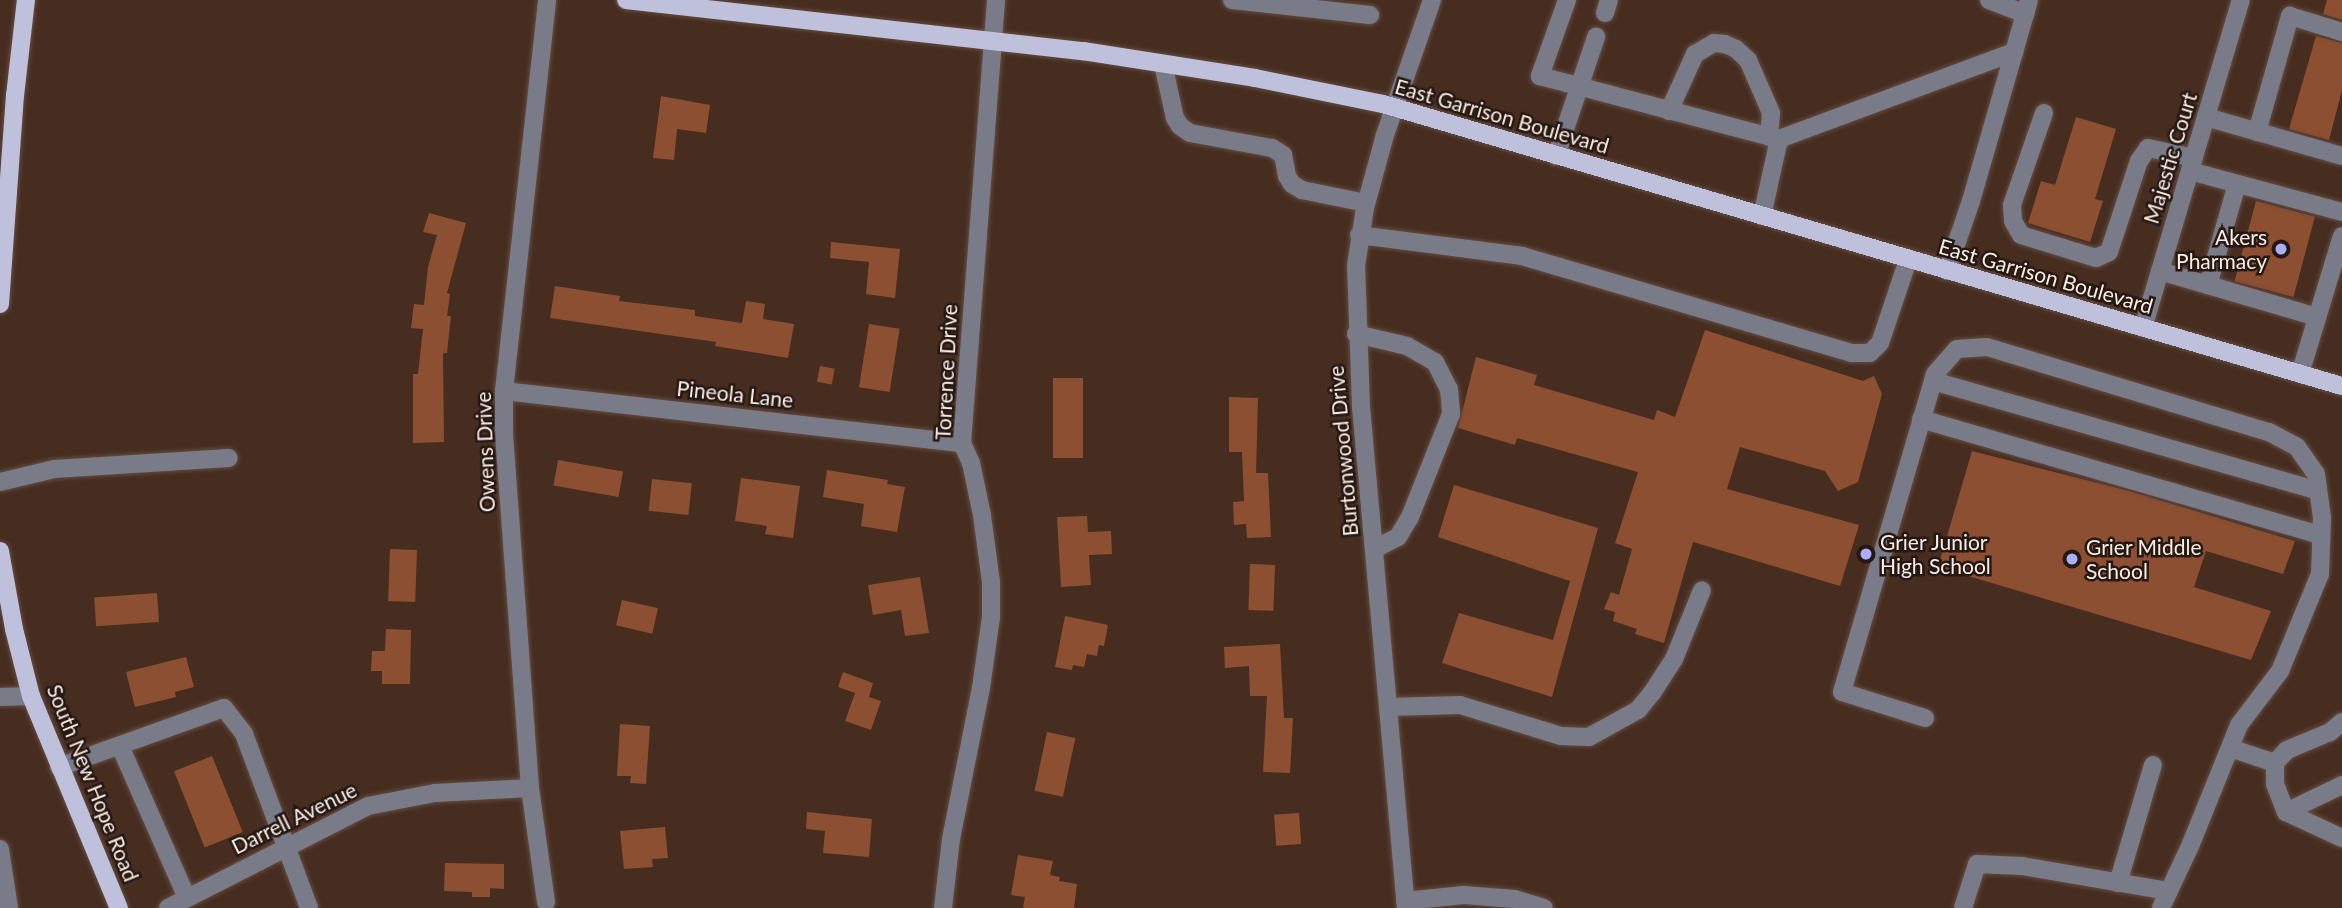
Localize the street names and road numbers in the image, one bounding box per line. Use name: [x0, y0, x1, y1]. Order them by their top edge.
street label: East Garrison Boulevard: [1392, 73, 1612, 159]
street label: Majestic Court: [2138, 89, 2202, 227]
street label: East Garrison Boulevard: [1936, 233, 2156, 319]
street label: Torrence Drive: [930, 304, 962, 440]
street label: Burtonwood Drive: [1323, 365, 1363, 537]
street label: Pineola Lane: [675, 375, 795, 413]
street label: Owens Drive: [470, 391, 500, 513]
street label: South New Hope Road: [42, 681, 144, 885]
street label: Darrell Avenue: [227, 777, 361, 859]

